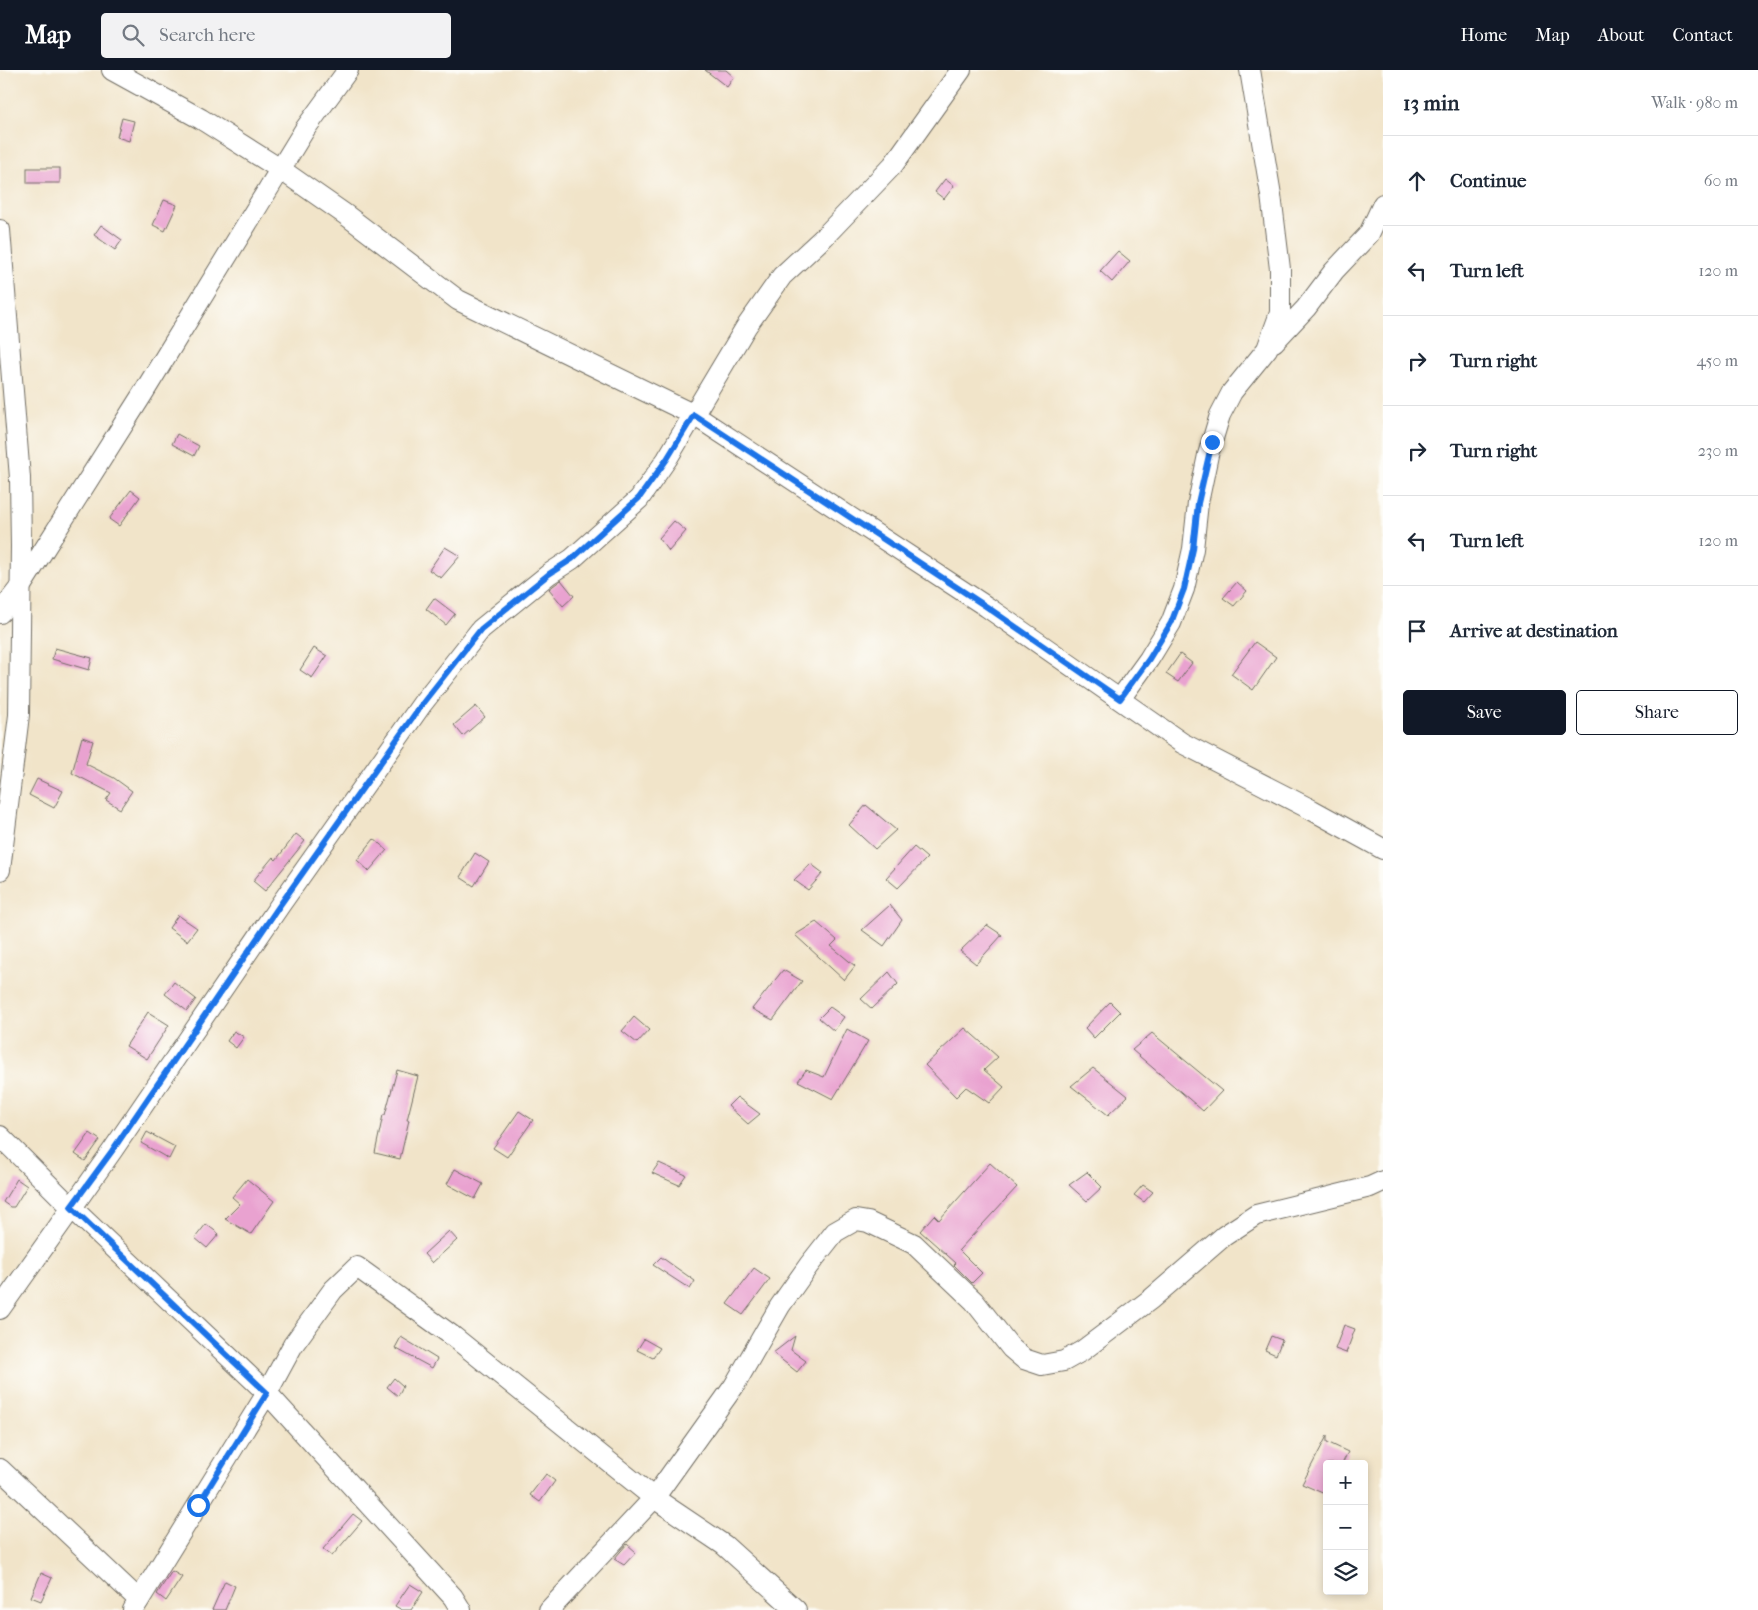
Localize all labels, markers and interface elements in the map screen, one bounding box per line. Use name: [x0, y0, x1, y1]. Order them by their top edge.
search box: [101, 13, 451, 58]
text: Map: [25, 21, 71, 49]
icon: search: [119, 21, 147, 49]
text: Search here: [159, 24, 255, 46]
text: Home: [1460, 25, 1507, 46]
text: Map: [1535, 25, 1570, 46]
text: About: [1598, 25, 1644, 46]
text: Contact: [1672, 25, 1733, 46]
text: 13 min: [1403, 91, 1459, 115]
text: Walk · 980 m: [1651, 93, 1738, 112]
icon: ahead: [1403, 167, 1431, 195]
text: Continue: [1450, 170, 1526, 192]
text: 60 m: [1704, 171, 1738, 190]
icon: left: [1403, 257, 1431, 285]
text: Turn left: [1450, 260, 1524, 282]
text: 120 m: [1699, 261, 1738, 280]
icon: right: [1403, 347, 1431, 375]
text: Turn right: [1450, 350, 1537, 372]
text: 450 m: [1697, 351, 1738, 370]
route end: [1201, 431, 1224, 454]
icon: right: [1403, 437, 1431, 465]
text: Turn right: [1450, 440, 1537, 462]
text: 230 m: [1698, 441, 1738, 460]
icon: left: [1403, 527, 1431, 555]
text: Turn left: [1450, 530, 1524, 552]
text: 120 m: [1699, 531, 1738, 550]
icon: arrive: [1403, 617, 1431, 645]
text: Arrive at destination: [1450, 620, 1618, 642]
button: Save: [1403, 690, 1566, 735]
button: Share: [1576, 690, 1738, 735]
map controls: [1323, 1460, 1368, 1595]
button: +: [1323, 1460, 1368, 1505]
route start: [187, 1494, 210, 1517]
button: −: [1323, 1505, 1368, 1550]
button: layers: [1323, 1550, 1368, 1595]

